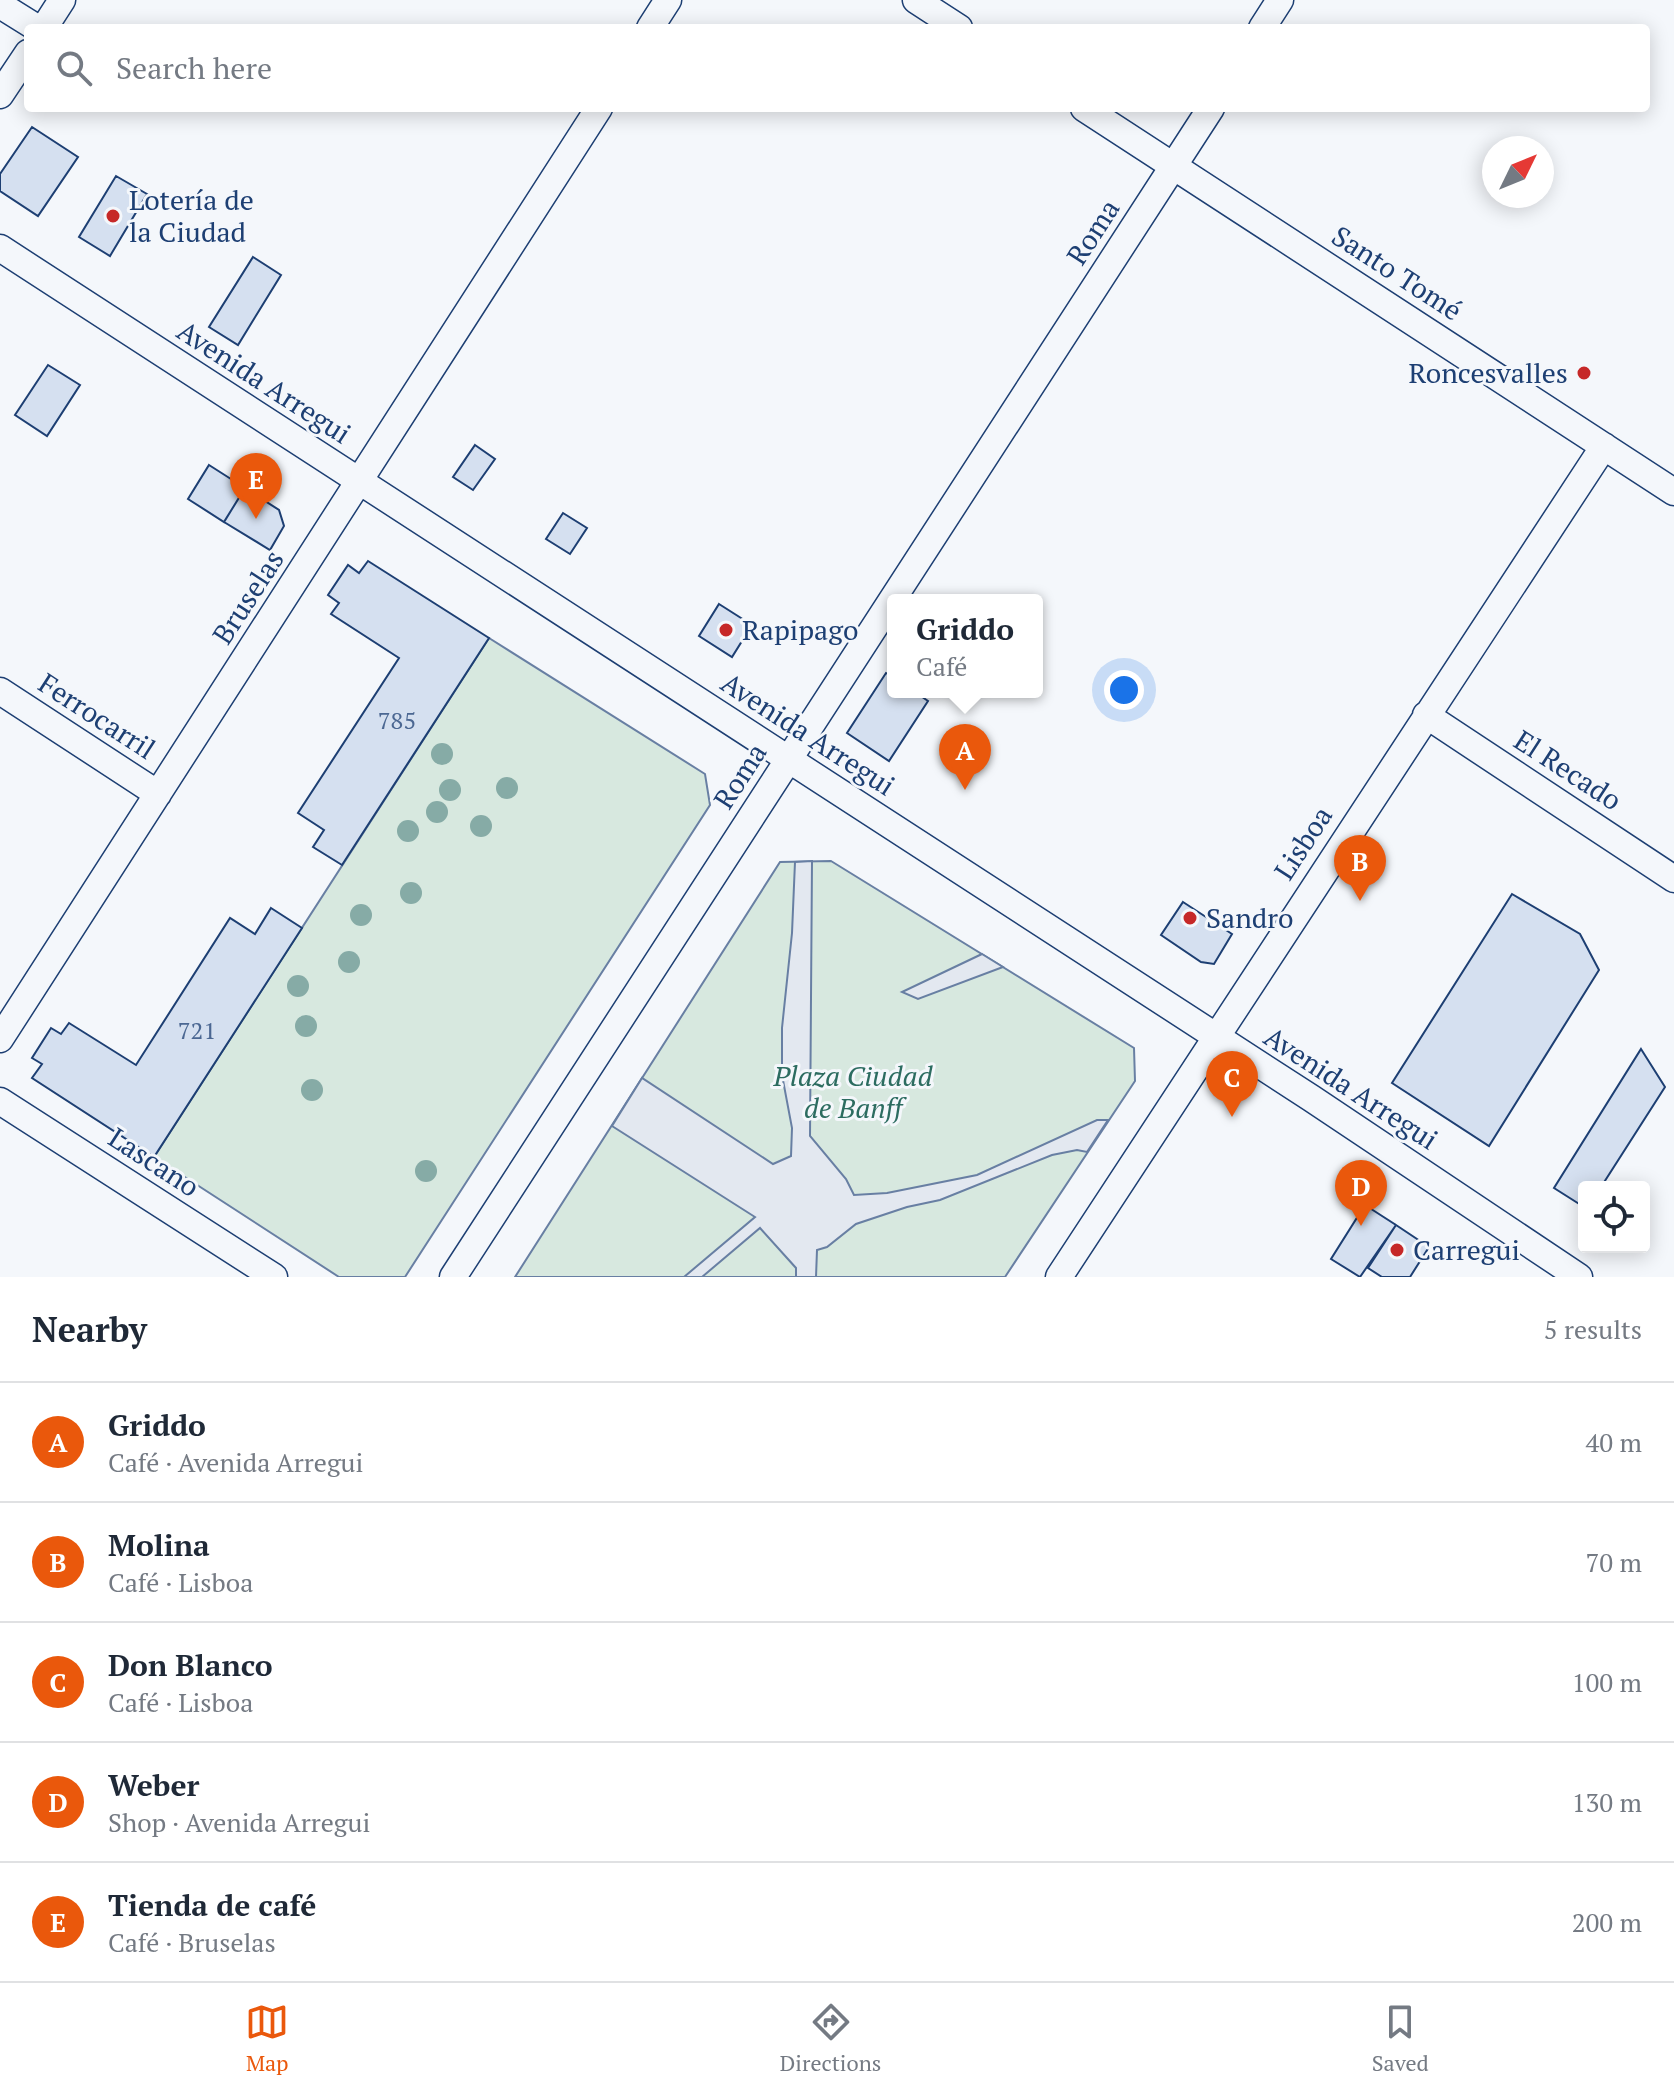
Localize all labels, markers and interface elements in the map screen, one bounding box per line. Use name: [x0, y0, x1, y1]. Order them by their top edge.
search box: [24, 24, 1650, 112]
icon: search: [52, 46, 96, 90]
text: Search here: [116, 48, 272, 88]
north arrow: [1482, 136, 1554, 208]
place label: Lotería de la Ciudad: [129, 181, 254, 250]
street label: Roma: [1058, 192, 1127, 272]
marker: Lotería de la Ciudad: [104, 207, 122, 225]
street label: Santo Tomé: [1325, 217, 1469, 328]
street label: Avenida Arregui: [170, 312, 358, 452]
place label: Roncesvalles: [1408, 354, 1568, 391]
marker: Roncesvalles: [1575, 364, 1593, 382]
pin: E: [230, 453, 282, 519]
street label: Bruselas: [203, 543, 292, 651]
popup: [887, 594, 1043, 698]
text: Griddo: [916, 609, 1014, 649]
place label: Rapipago: [742, 611, 858, 648]
marker: Rapipago: [717, 621, 735, 639]
text: Café: [916, 649, 967, 683]
street label: Ferrocarril: [32, 664, 163, 767]
street label: Avenida Arregui: [714, 664, 902, 804]
your location: [1104, 670, 1144, 710]
house number: 785: [378, 704, 416, 736]
street label: El Recado: [1507, 721, 1629, 818]
pin: A: [939, 724, 991, 790]
street label: Roma: [705, 736, 774, 816]
street label: Lisboa: [1265, 799, 1340, 887]
pin: B: [1334, 835, 1386, 901]
place label: Sandro: [1206, 899, 1294, 936]
marker: Sandro: [1181, 909, 1199, 927]
house number: 721: [178, 1014, 216, 1046]
street label: Avenida Arregui: [1257, 1018, 1445, 1158]
pin: C: [1206, 1051, 1258, 1117]
park label: Plaza Ciudad de Banff: [773, 1057, 933, 1126]
street label: Lascano: [102, 1119, 207, 1205]
pin: D: [1335, 1160, 1387, 1226]
map controls: [1578, 1181, 1650, 1253]
button: locate: [1578, 1181, 1650, 1253]
place label: Carregui: [1413, 1231, 1520, 1268]
marker: Carregui: [1388, 1241, 1406, 1259]
text: Nearby: [32, 1307, 147, 1352]
text: 5 results: [1544, 1312, 1642, 1346]
text: Griddo: [108, 1405, 206, 1445]
text: A: [49, 1425, 67, 1459]
text: 40 m: [1586, 1425, 1642, 1459]
text: Café · Avenida Arregui: [108, 1445, 363, 1479]
text: Molina: [108, 1525, 210, 1565]
text: B: [50, 1545, 66, 1579]
text: 70 m: [1586, 1545, 1642, 1579]
text: Café · Lisboa: [108, 1565, 253, 1599]
text: Don Blanco: [108, 1645, 273, 1685]
text: C: [50, 1665, 66, 1699]
text: 100 m: [1572, 1665, 1642, 1699]
text: Café · Lisboa: [108, 1685, 253, 1719]
text: Weber: [108, 1765, 199, 1805]
text: D: [48, 1785, 68, 1819]
text: 130 m: [1572, 1785, 1642, 1819]
text: Shop · Avenida Arregui: [108, 1805, 370, 1839]
text: Tienda de café: [108, 1885, 316, 1925]
text: E: [50, 1905, 66, 1939]
text: 200 m: [1572, 1905, 1642, 1939]
text: Café · Bruselas: [108, 1925, 276, 1959]
tab: Map: [245, 2000, 289, 2077]
tab: Directions: [780, 2000, 881, 2077]
tab: Saved: [1372, 2000, 1429, 2077]

